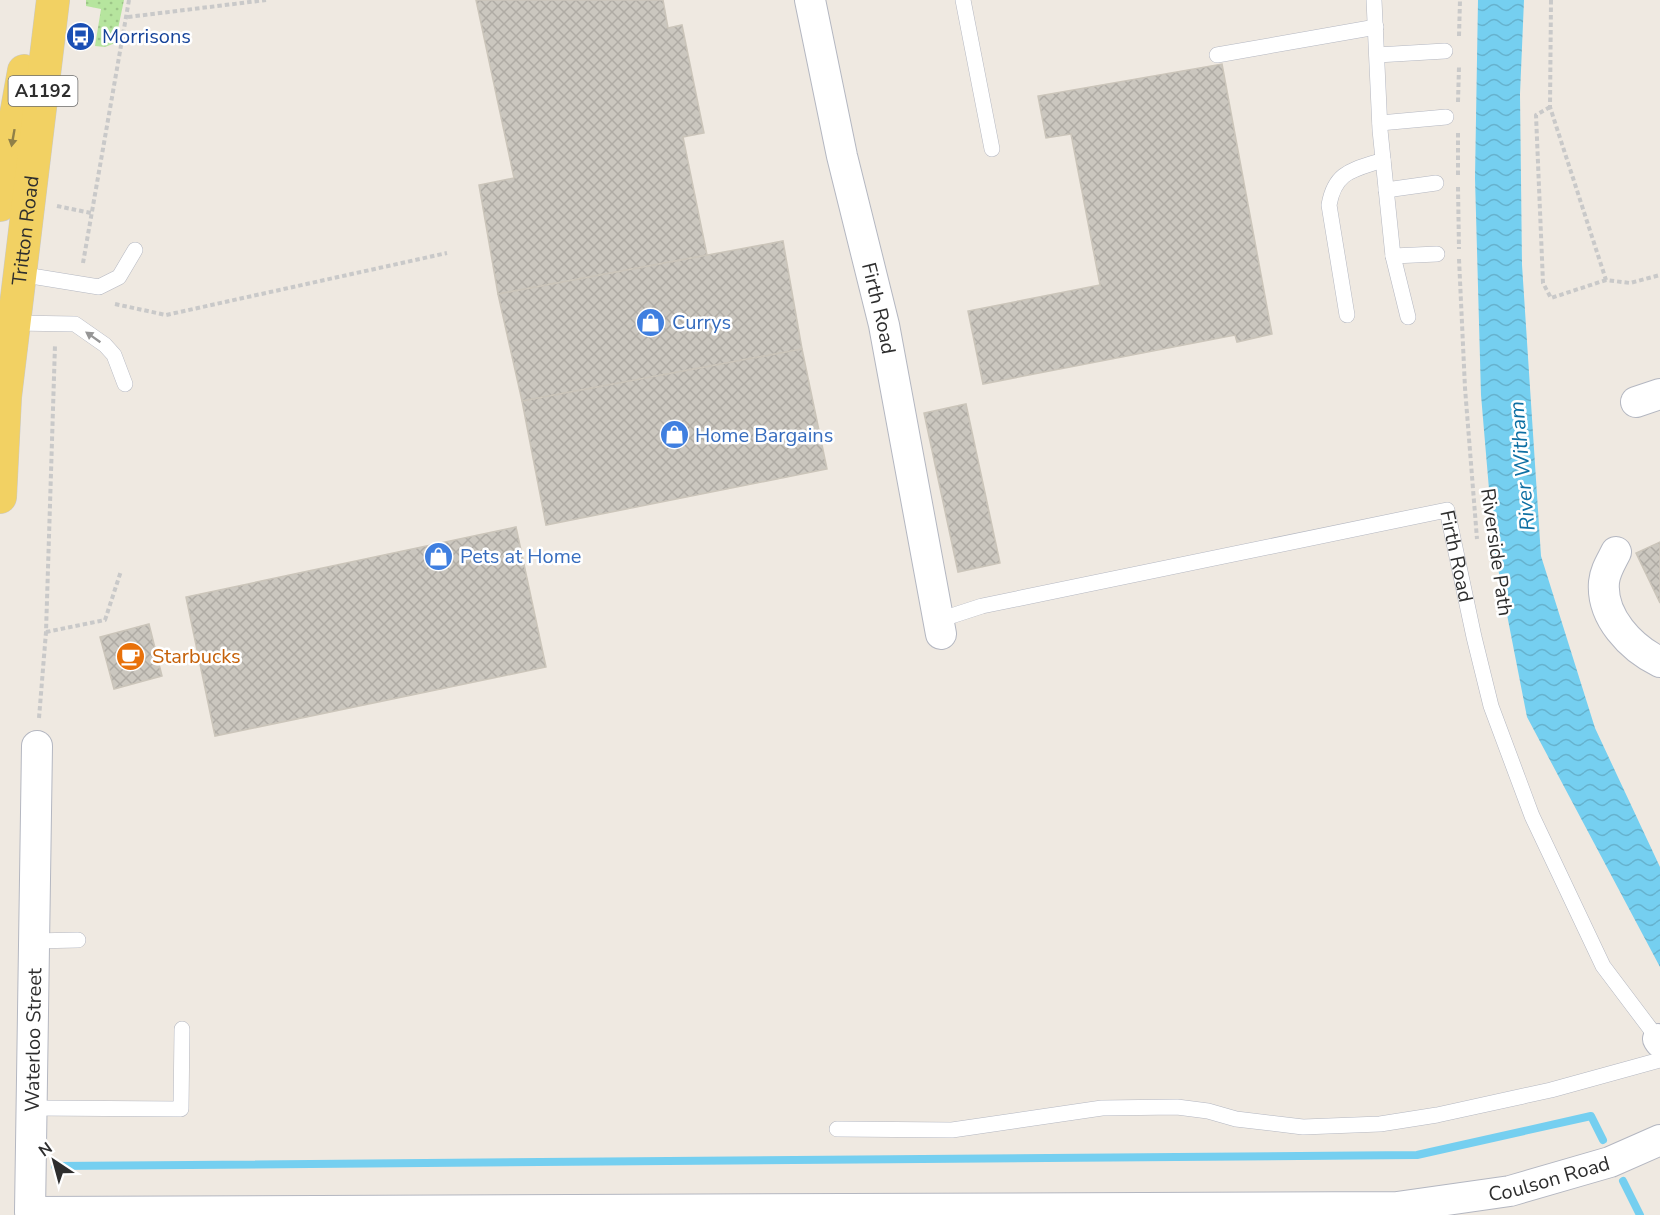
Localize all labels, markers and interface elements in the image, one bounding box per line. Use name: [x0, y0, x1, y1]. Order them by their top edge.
bus stop icon: Morrisons: [65, 20, 97, 52]
place label: Morrisons: [102, 23, 191, 50]
road number: A1192: [9, 76, 78, 106]
one-way arrow: [8, 129, 17, 148]
street label: Tritton Road: [6, 174, 46, 287]
street label: Firth Road: [855, 260, 902, 356]
shop icon: Currys: [635, 306, 667, 338]
place label: Currys: [672, 309, 731, 336]
one-way arrow: [85, 332, 101, 343]
water label: River Witham: [1502, 400, 1542, 532]
shop icon: Home Bargains: [658, 419, 690, 451]
place label: Home Bargains: [695, 422, 833, 449]
street label: Riverside Path: [1474, 486, 1519, 618]
street label: Firth Road: [1433, 508, 1479, 605]
shop icon: Pets at Home: [423, 540, 455, 572]
place label: Pets at Home: [460, 543, 581, 570]
cafe icon: Starbucks: [115, 640, 147, 672]
place label: Starbucks: [152, 643, 241, 670]
street label: Waterloo Street: [19, 967, 48, 1112]
north arrow: [24, 1131, 84, 1191]
text: N: [34, 1137, 57, 1162]
street label: Coulson Road: [1487, 1150, 1613, 1208]

